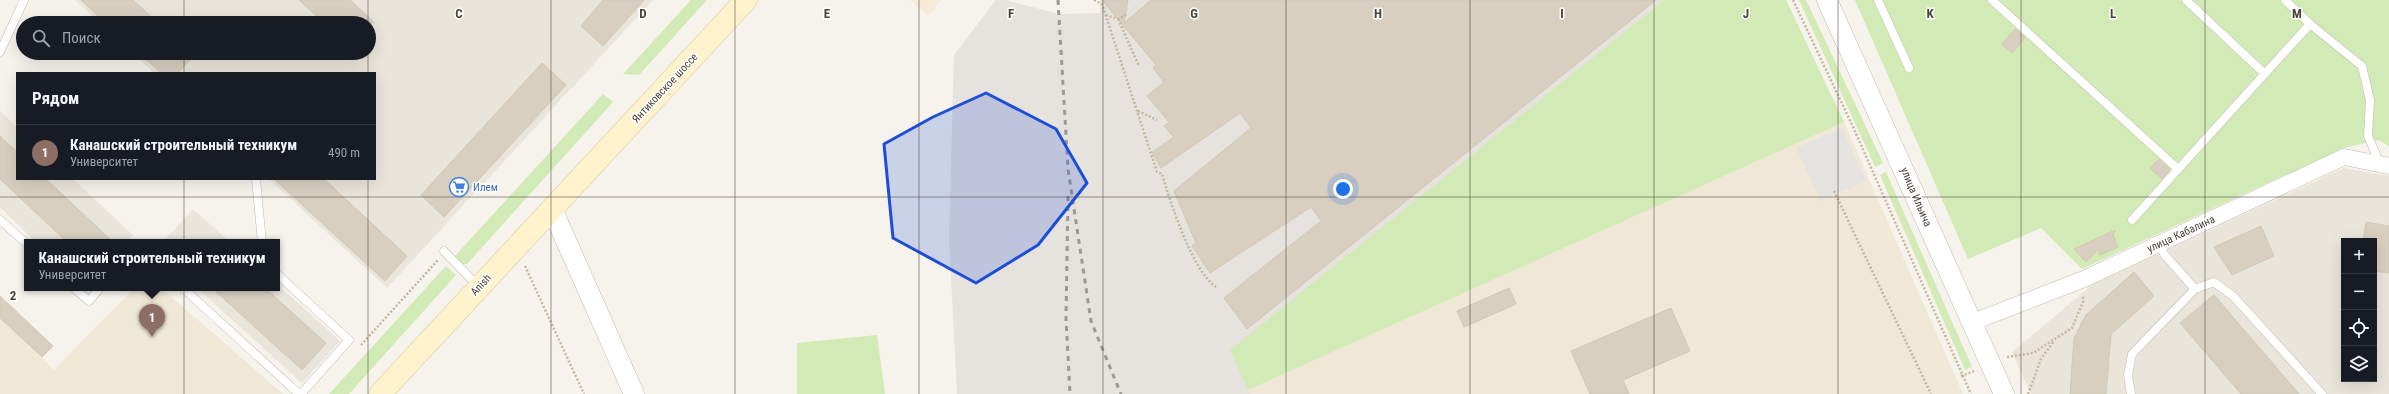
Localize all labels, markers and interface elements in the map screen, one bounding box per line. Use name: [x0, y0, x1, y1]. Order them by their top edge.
text: C: [455, 6, 463, 21]
text: D: [639, 6, 647, 21]
text: E: [824, 6, 831, 21]
text: F: [1008, 6, 1014, 21]
text: G: [1190, 6, 1198, 21]
text: H: [1374, 6, 1382, 21]
text: I: [1560, 6, 1564, 21]
text: J: [1743, 6, 1749, 21]
text: K: [1926, 6, 1934, 21]
text: L: [2110, 6, 2116, 21]
text: M: [2292, 6, 2302, 21]
search box: [16, 16, 376, 60]
icon: search: [30, 27, 52, 49]
text: Поиск: [62, 29, 101, 47]
street label: Янтиковское шоссе: [629, 51, 701, 125]
text: Рядом: [32, 88, 79, 108]
text: Канашский строительный техникум: [70, 136, 297, 154]
text: 1: [42, 145, 48, 160]
text: 490 m: [328, 145, 360, 160]
text: Университет: [70, 154, 138, 169]
street label: улица Ильича: [1898, 165, 1934, 229]
supermarket icon: Илем: [448, 176, 470, 198]
your location: [1333, 179, 1353, 199]
place label: Илем: [473, 181, 498, 194]
street label: улица Кабалина: [2145, 213, 2217, 255]
map controls: [2341, 238, 2377, 382]
button: +: [2341, 238, 2377, 274]
popup: [24, 239, 280, 291]
text: Канашский строительный техникум: [38, 249, 266, 267]
text: Университет: [38, 267, 106, 282]
street label: Anish: [468, 272, 494, 298]
button: −: [2341, 274, 2377, 310]
text: 2: [10, 288, 17, 303]
pin: 1: [139, 304, 165, 337]
button: locate: [2341, 310, 2377, 346]
button: layers: [2341, 346, 2377, 382]

